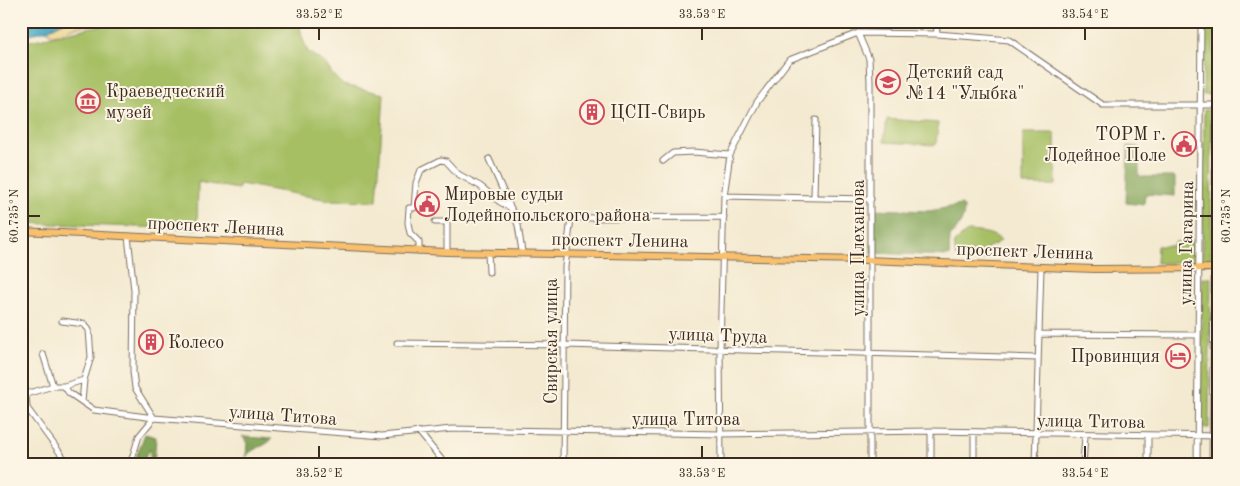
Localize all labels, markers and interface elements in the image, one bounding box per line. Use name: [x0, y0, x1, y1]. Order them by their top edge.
text: 33.52°E: [296, 8, 342, 21]
text: 33.53°E: [679, 8, 725, 21]
text: 33.54°E: [1062, 8, 1108, 21]
place label: Детский сад №14 "Улыбка": [906, 64, 1024, 103]
school or university icon: Детский сад №14 "Улыбка": [875, 69, 901, 95]
place label: Краеведческий музей: [106, 83, 225, 122]
museum icon: Краеведческий музей: [75, 88, 101, 114]
building icon: ЦСП-Свирь: [579, 99, 605, 125]
place label: ЦСП-Свирь: [610, 104, 705, 122]
place label: ТОРМ г. Лодейное Поле: [1044, 126, 1166, 165]
public building icon: ТОРМ г. Лодейное Поле: [1171, 131, 1197, 157]
street label: улица Плеханова: [850, 179, 868, 317]
street label: улица Гагарина: [1177, 180, 1197, 305]
place label: Мировые судьи Лодейнопольского района: [444, 186, 651, 225]
text: 60.735°N: [8, 189, 21, 243]
text: 60.735°N: [1220, 189, 1233, 243]
public building icon: Мировые судьи Лодейнопольского района: [414, 191, 440, 217]
street label: проспект Ленина: [147, 214, 285, 240]
street label: проспект Ленина: [551, 231, 689, 251]
street label: проспект Ленина: [956, 241, 1094, 263]
street label: Свирская улица: [543, 278, 561, 404]
street label: улица Труда: [668, 325, 768, 347]
building icon: Колесо: [138, 329, 164, 355]
place label: Колесо: [168, 334, 224, 352]
hotel icon: Провинция: [1165, 343, 1191, 369]
place label: Провинция: [1070, 348, 1160, 366]
street label: улица Титова: [228, 403, 338, 429]
street label: улица Титова: [632, 411, 740, 429]
street label: улица Титова: [1037, 412, 1146, 432]
text: 33.52°E: [296, 467, 342, 480]
text: 33.53°E: [679, 467, 725, 480]
text: 33.54°E: [1062, 467, 1108, 480]

